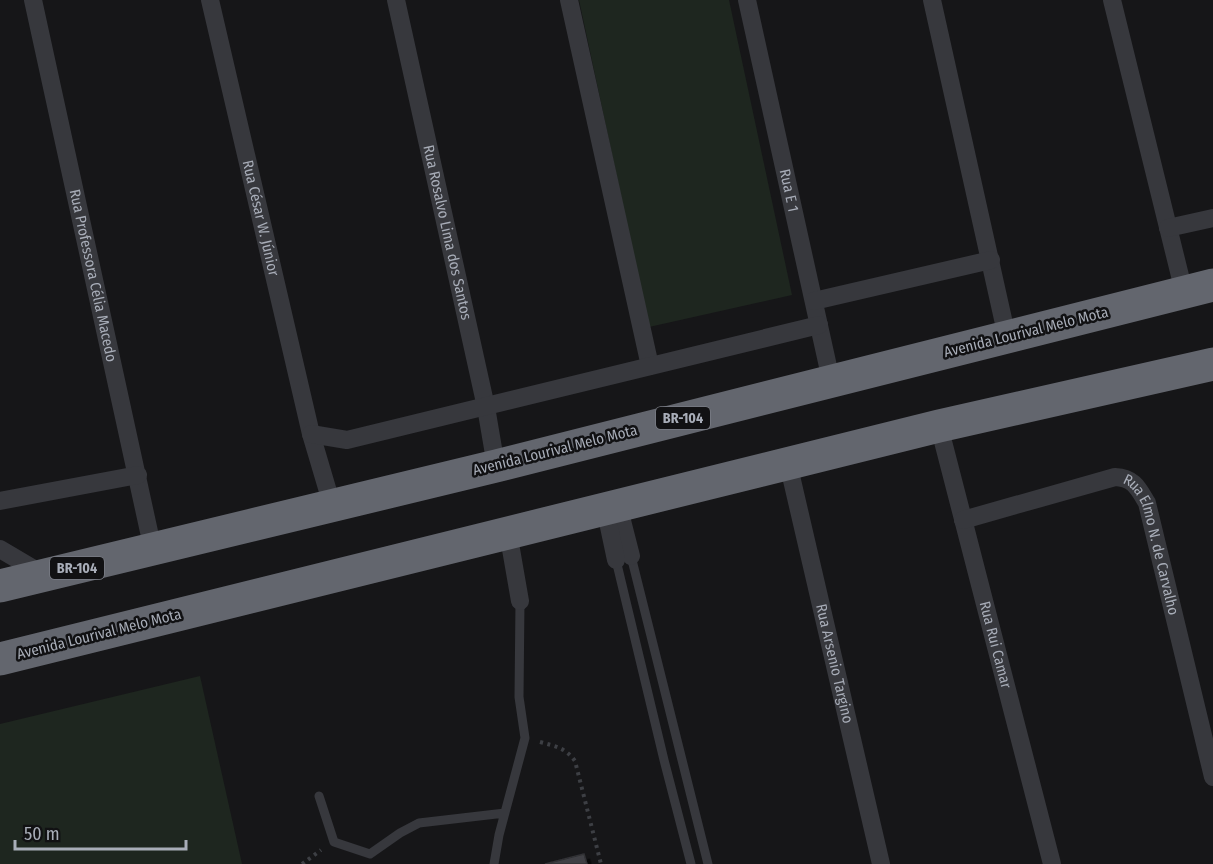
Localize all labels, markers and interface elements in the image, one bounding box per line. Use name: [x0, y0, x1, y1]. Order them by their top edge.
street label: Rua Rosalvo Lima dos Santos: [419, 143, 475, 322]
street label: Rua César W. Júnior: [239, 158, 283, 279]
street label: Rua E 1: [776, 167, 803, 214]
street label: Rua Professora Célia Macedo: [66, 188, 121, 364]
street label: Avenida Lourival Melo Mota: [942, 303, 1110, 361]
road number: BR-104: [656, 407, 710, 429]
street label: Avenida Lourival Melo Mota: [471, 421, 639, 479]
street label: Rua Elmo N. de Carvalho: [1121, 470, 1183, 617]
road number: BR-104: [50, 557, 104, 579]
street label: Rua Rui Camar: [976, 599, 1016, 691]
street label: Rua Arsenio Targino: [812, 602, 857, 725]
street label: Avenida Lourival Melo Mota: [15, 605, 183, 663]
scale bar: [15, 813, 186, 851]
text: 50 m: [24, 823, 60, 845]

